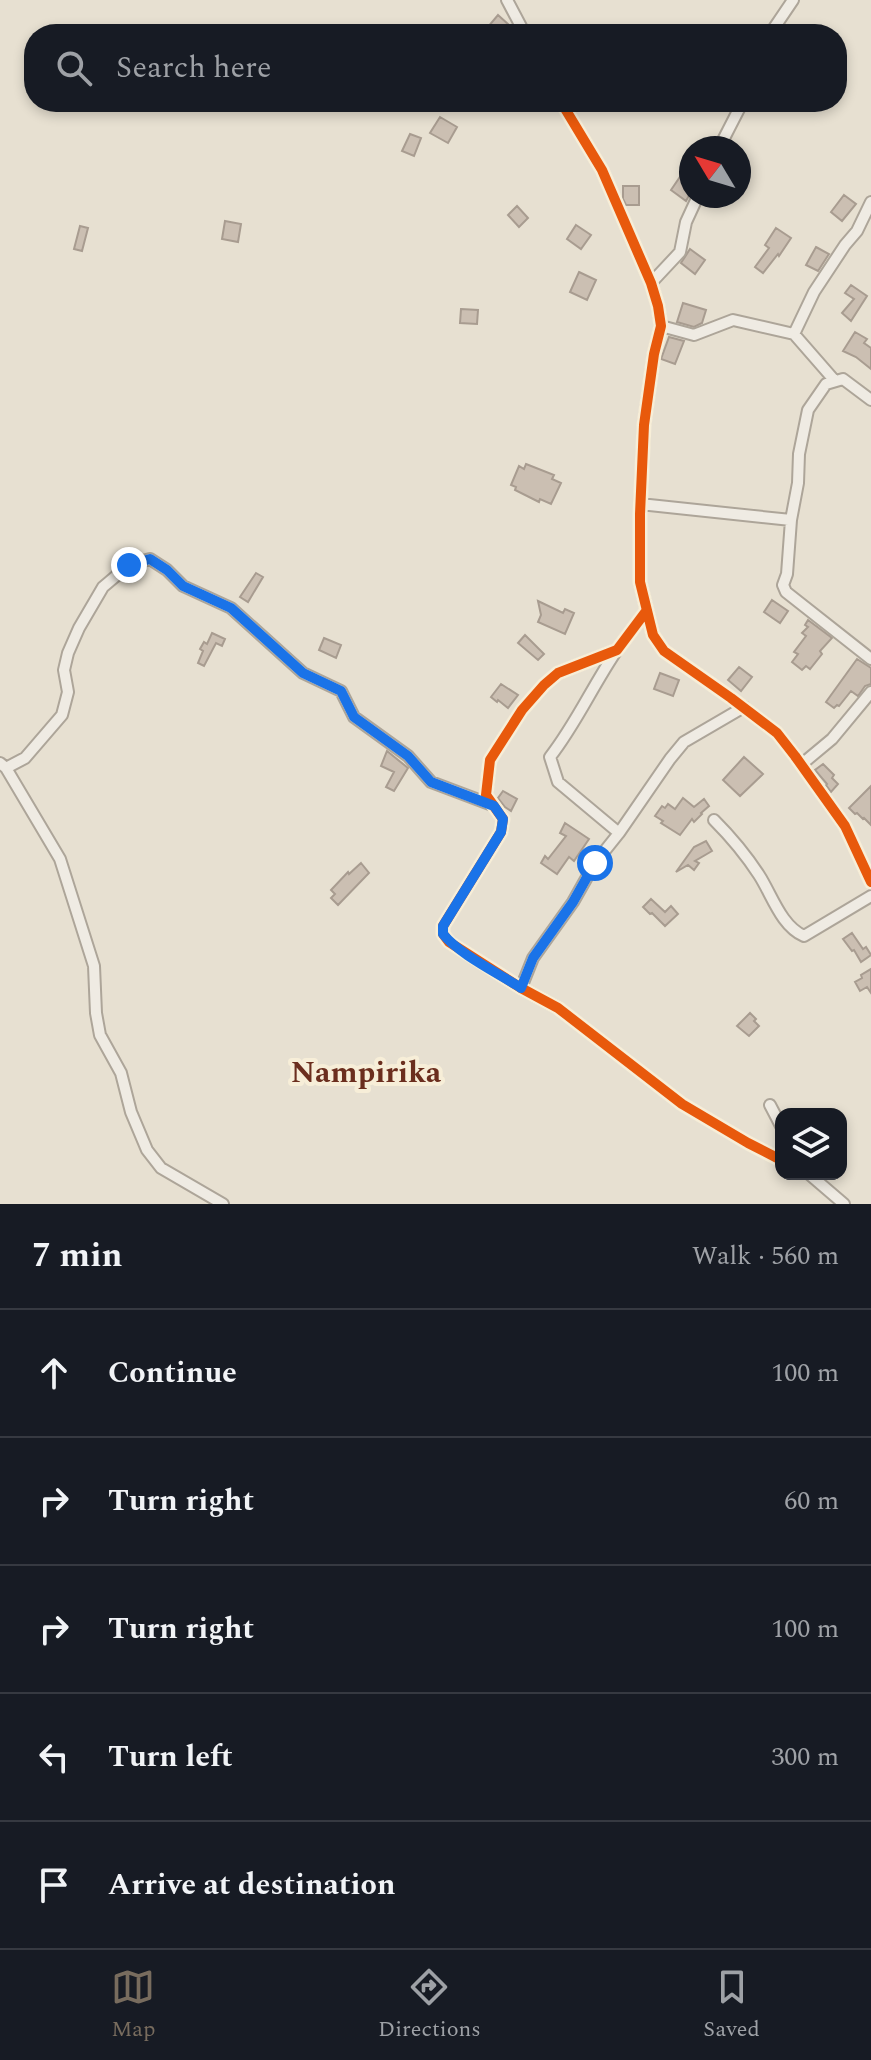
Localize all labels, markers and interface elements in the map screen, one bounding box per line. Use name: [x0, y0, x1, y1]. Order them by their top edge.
search box: [24, 24, 847, 112]
text: Search here: [116, 45, 272, 91]
icon: search: [52, 46, 96, 90]
north arrow: [679, 136, 751, 208]
route end: [111, 547, 147, 583]
route start: [577, 845, 613, 881]
district label: Nampirika: [291, 1050, 442, 1096]
map controls: [775, 1108, 847, 1180]
button: layers: [775, 1108, 847, 1180]
text: 7 min: [32, 1230, 122, 1282]
text: Walk · 560 m: [692, 1236, 839, 1276]
text: Continue: [108, 1350, 237, 1396]
icon: ahead: [32, 1351, 76, 1395]
text: 100 m: [771, 1353, 839, 1393]
text: Turn right: [108, 1478, 254, 1524]
icon: right: [32, 1479, 76, 1523]
text: 60 m: [784, 1481, 839, 1521]
text: Turn right: [108, 1606, 254, 1652]
icon: right: [32, 1607, 76, 1651]
text: 100 m: [771, 1609, 839, 1649]
text: Turn left: [108, 1734, 233, 1780]
icon: left: [32, 1735, 76, 1779]
text: 300 m: [771, 1737, 839, 1777]
text: Arrive at destination: [108, 1862, 395, 1908]
icon: arrive: [32, 1863, 76, 1907]
tab: Map: [111, 1965, 156, 2046]
tab: Directions: [378, 1965, 481, 2046]
tab: Saved: [703, 1965, 760, 2046]

